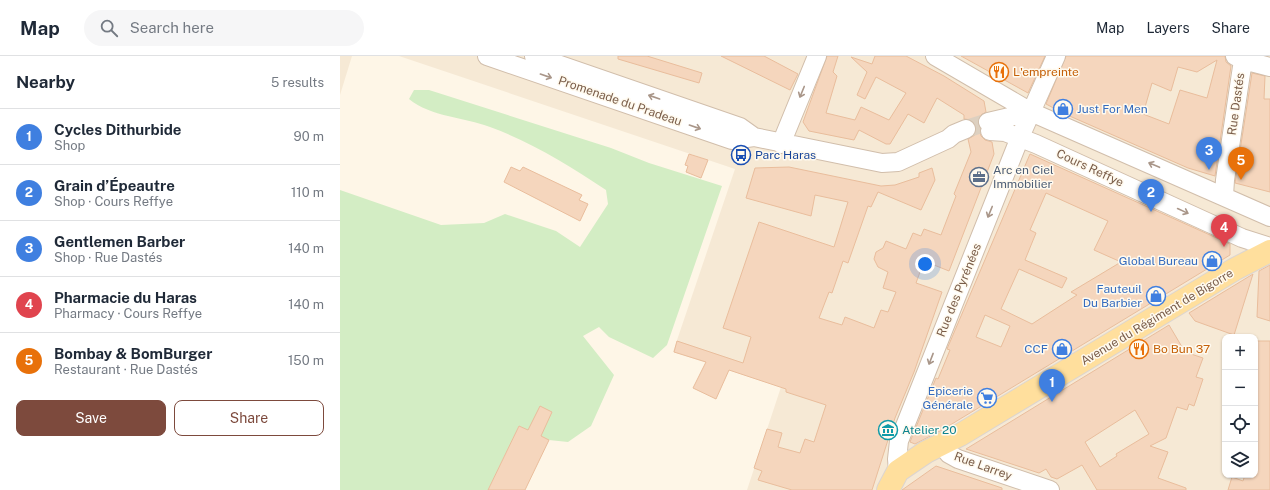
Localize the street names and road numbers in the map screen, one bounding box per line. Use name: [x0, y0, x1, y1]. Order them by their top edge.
street label: Rue Dastés: [1225, 72, 1247, 136]
street label: Promenade du Pradeau: [556, 73, 684, 129]
street label: Cours Reffye: [1054, 146, 1126, 190]
street label: Rue des Pyrénées: [934, 241, 984, 339]
street label: Avenue du Régiment de Bigorre: [1078, 266, 1236, 368]
street label: Rue Larrey: [952, 449, 1014, 483]

